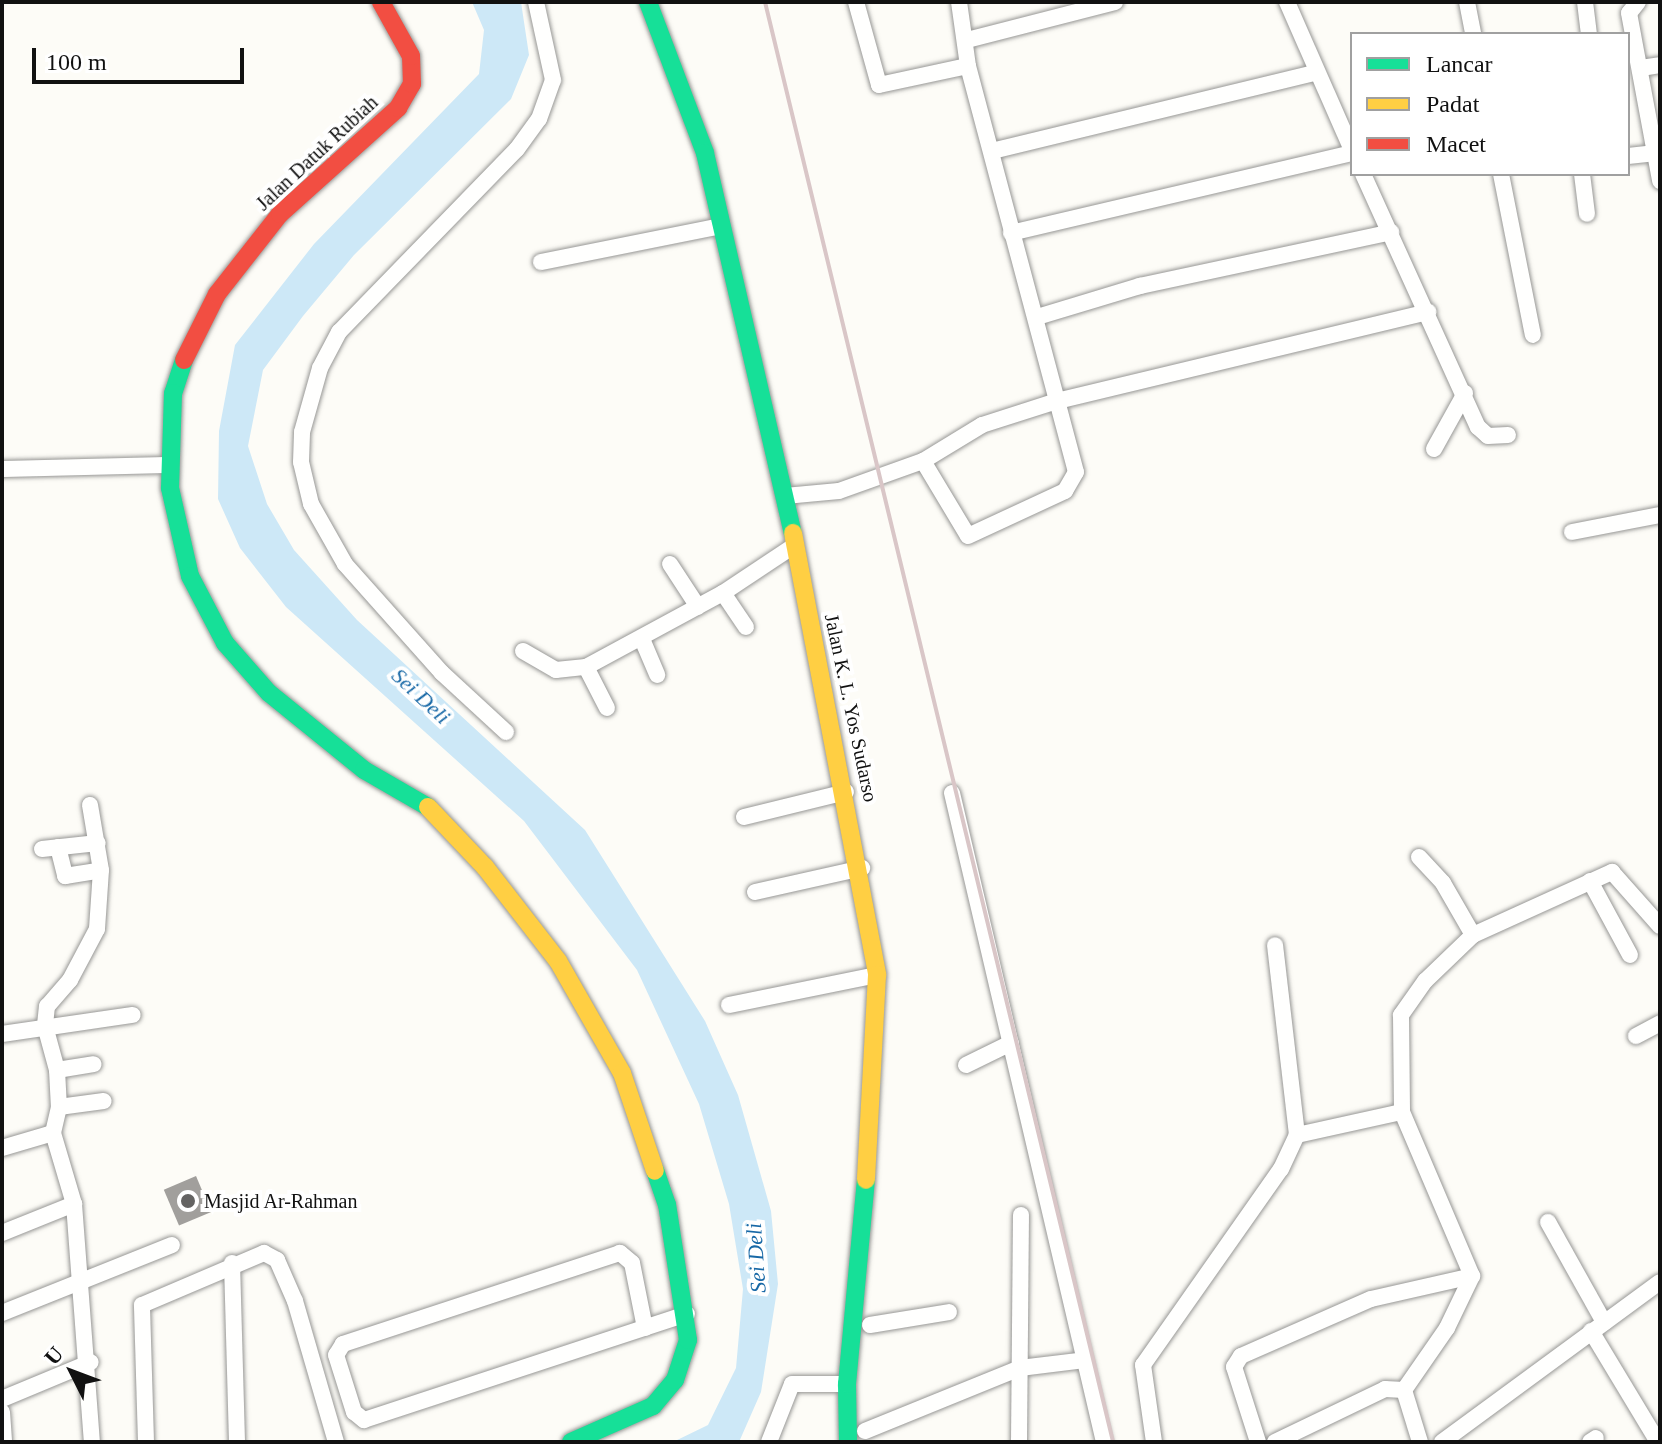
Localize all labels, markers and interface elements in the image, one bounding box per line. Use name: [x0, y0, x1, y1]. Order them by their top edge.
scale bar: [36, 32, 248, 82]
legend: [1350, 32, 1630, 176]
text: 100 m: [46, 49, 107, 75]
text: Lancar: [1426, 51, 1493, 77]
street label: Jalan Datuk Rubiah: [251, 90, 383, 216]
text: Padat: [1426, 91, 1479, 117]
text: Macet: [1426, 131, 1486, 157]
street label: Jalan K. L. Yos Sudarso: [819, 611, 883, 805]
water label: Sei Deli: [386, 662, 456, 730]
place label: Masjid Ar-Rahman: [204, 1189, 359, 1213]
marker: Masjid Ar-Rahman: [179, 1192, 197, 1210]
water label: Sei Deli: [740, 1222, 772, 1294]
north arrow: [32, 1332, 112, 1412]
text: U: [39, 1341, 68, 1370]

